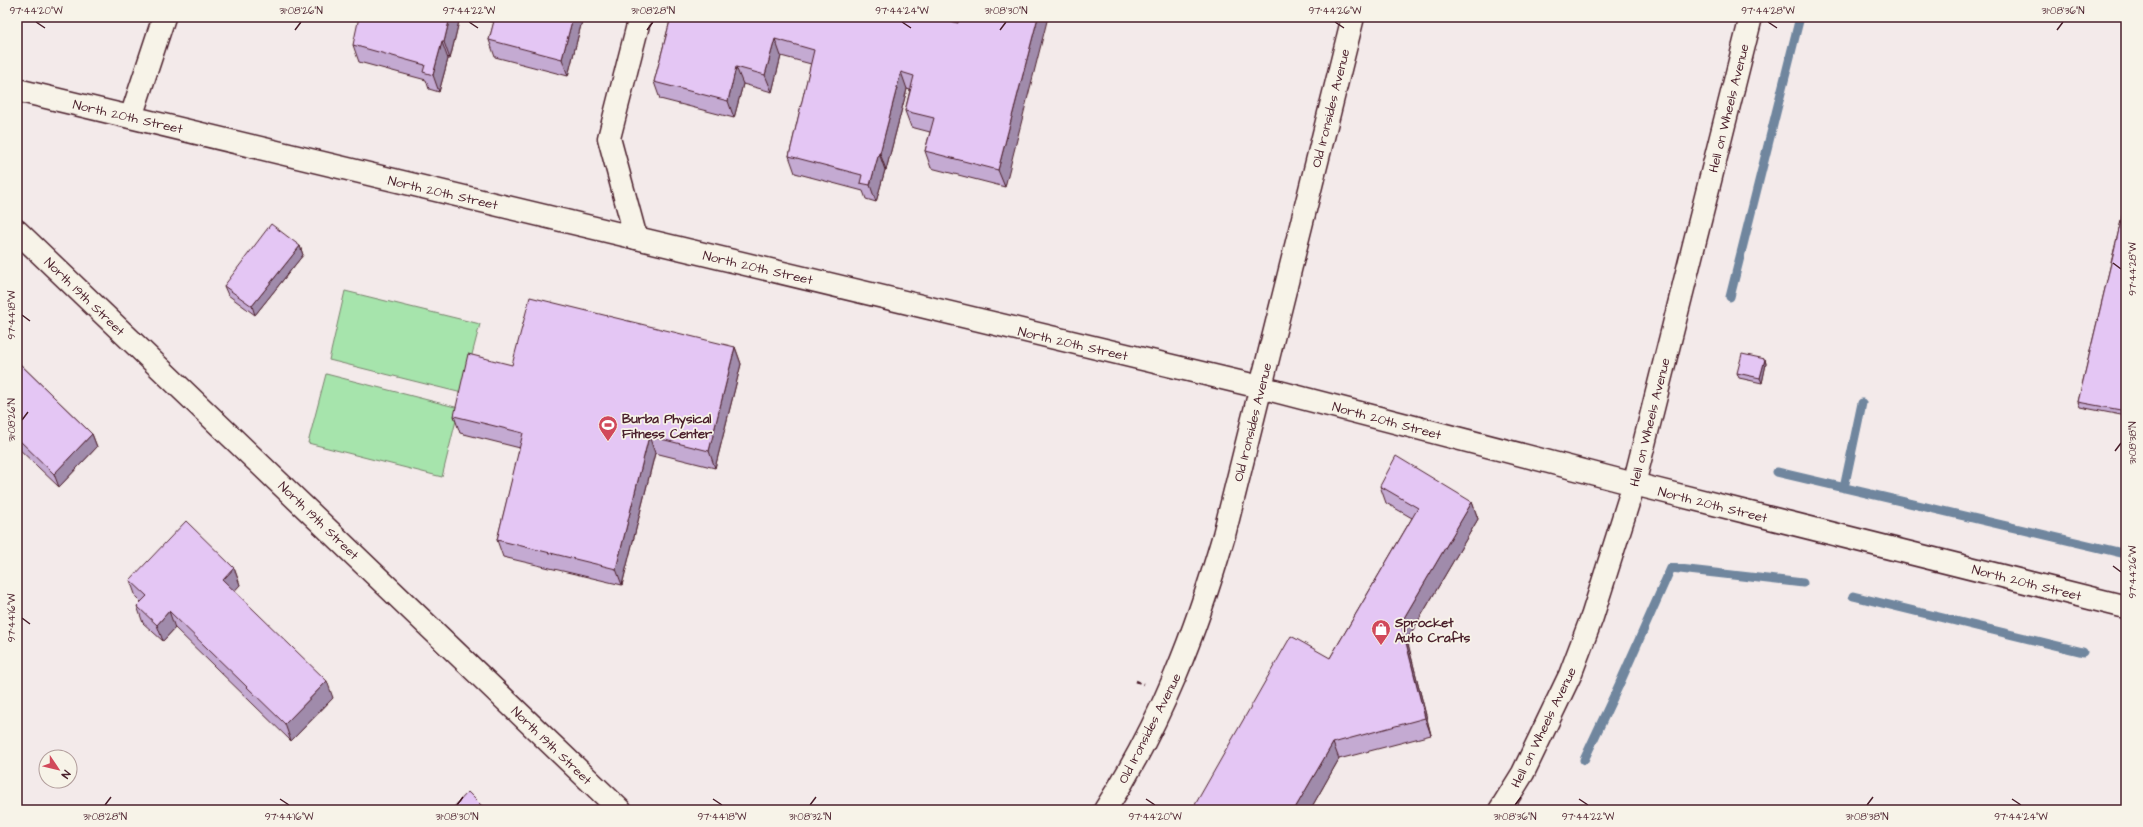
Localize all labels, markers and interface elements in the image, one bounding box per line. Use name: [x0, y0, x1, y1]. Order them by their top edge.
text: 97°44'20"W: [9, 4, 63, 18]
text: 31°08'26"N: [279, 4, 323, 18]
text: 97°44'22"W: [443, 4, 496, 18]
text: 31°08'28"N: [631, 4, 675, 18]
text: 97°44'24"W: [875, 4, 929, 18]
text: 31°08'30"N: [984, 4, 1028, 18]
text: 97°44'26"W: [1308, 4, 1362, 18]
text: 97°44'28"W: [1741, 4, 1795, 18]
text: 31°08'36"N: [2042, 4, 2084, 18]
street label: Hell on Wheels Avenue: [1704, 42, 1754, 174]
street label: Old Ironsides Avenue: [1308, 47, 1354, 169]
street label: North 20th Street: [71, 96, 185, 139]
street label: North 20th Street: [386, 172, 500, 215]
text: 97°44'28"W: [2126, 242, 2140, 296]
street label: North 20th Street: [701, 247, 815, 290]
street label: North 19th Street: [40, 254, 129, 340]
text: 97°44'18"W: [5, 290, 19, 339]
street label: North 20th Street: [1016, 323, 1130, 366]
street label: Hell on Wheels Avenue: [1625, 356, 1675, 488]
street label: Old Ironsides Avenue: [1230, 361, 1276, 483]
text: 31°08'26"N: [5, 398, 19, 442]
street label: North 20th Street: [1330, 398, 1444, 444]
place label: Burba Physical Fitness Center: [622, 410, 713, 443]
sports icon: Burba Physical Fitness Center: [597, 414, 619, 442]
text: 31°08'38"N: [2126, 421, 2140, 465]
street label: North 19th Street: [274, 478, 363, 564]
street label: North 20th Street: [1656, 483, 1770, 527]
text: 97°44'26"W: [2126, 545, 2140, 599]
street label: North 20th Street: [1970, 561, 2084, 605]
text: 97°44'16"W: [5, 593, 19, 642]
place label: Sprocket Auto Crafts: [1394, 614, 1471, 647]
shop icon: Sprocket Auto Crafts: [1370, 618, 1392, 646]
street label: Hell on Wheels Avenue: [1507, 664, 1581, 791]
street label: Old Ironsides Avenue: [1114, 670, 1186, 787]
street label: North 19th Street: [507, 703, 596, 789]
north arrow: [38, 749, 78, 789]
text: N: [58, 767, 74, 782]
text: 31°08'28"N: [83, 810, 127, 824]
text: 97°44'16"W: [265, 810, 314, 824]
text: 31°08'30"N: [435, 810, 479, 824]
text: 97°44'18"W: [698, 810, 747, 824]
text: 31°08'32"N: [789, 810, 831, 824]
text: 97°44'20"W: [1128, 810, 1182, 824]
text: 31°08'36"N: [1494, 810, 1536, 824]
text: 97°44'22"W: [1562, 810, 1615, 824]
text: 31°08'38"N: [1845, 810, 1889, 824]
text: 97°44'24"W: [1994, 810, 2048, 824]

